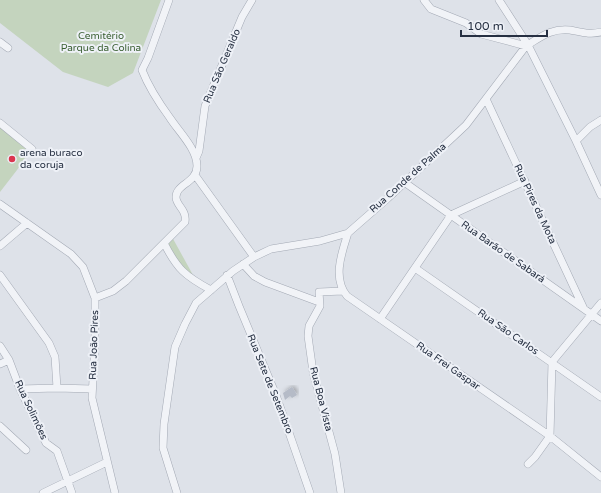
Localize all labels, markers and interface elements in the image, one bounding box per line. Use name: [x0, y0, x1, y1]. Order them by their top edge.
scale bar: [461, 12, 547, 38]
text: 100 m: [467, 19, 504, 33]
street label: Rua São Geraldo: [201, 27, 243, 105]
park label: Cemitério Parque da Colina: [61, 30, 141, 54]
street label: Rua Conde de Palma: [367, 140, 449, 216]
place label: arena buraco da coruja: [20, 147, 83, 171]
marker: arena buraco da coruja: [7, 154, 17, 164]
street label: Rua Pires da Mota: [511, 162, 559, 246]
street label: Rua Barão de Sabará: [459, 218, 547, 286]
street label: Rua São Carlos: [475, 307, 541, 358]
street label: Rua João Pires: [87, 310, 101, 380]
street label: Rua Sete de Setembro: [245, 332, 295, 436]
street label: Rua Frei Gaspar: [414, 339, 482, 393]
street label: Rua Boa Vista: [307, 365, 335, 433]
street label: Rua Solimões: [12, 378, 50, 442]

